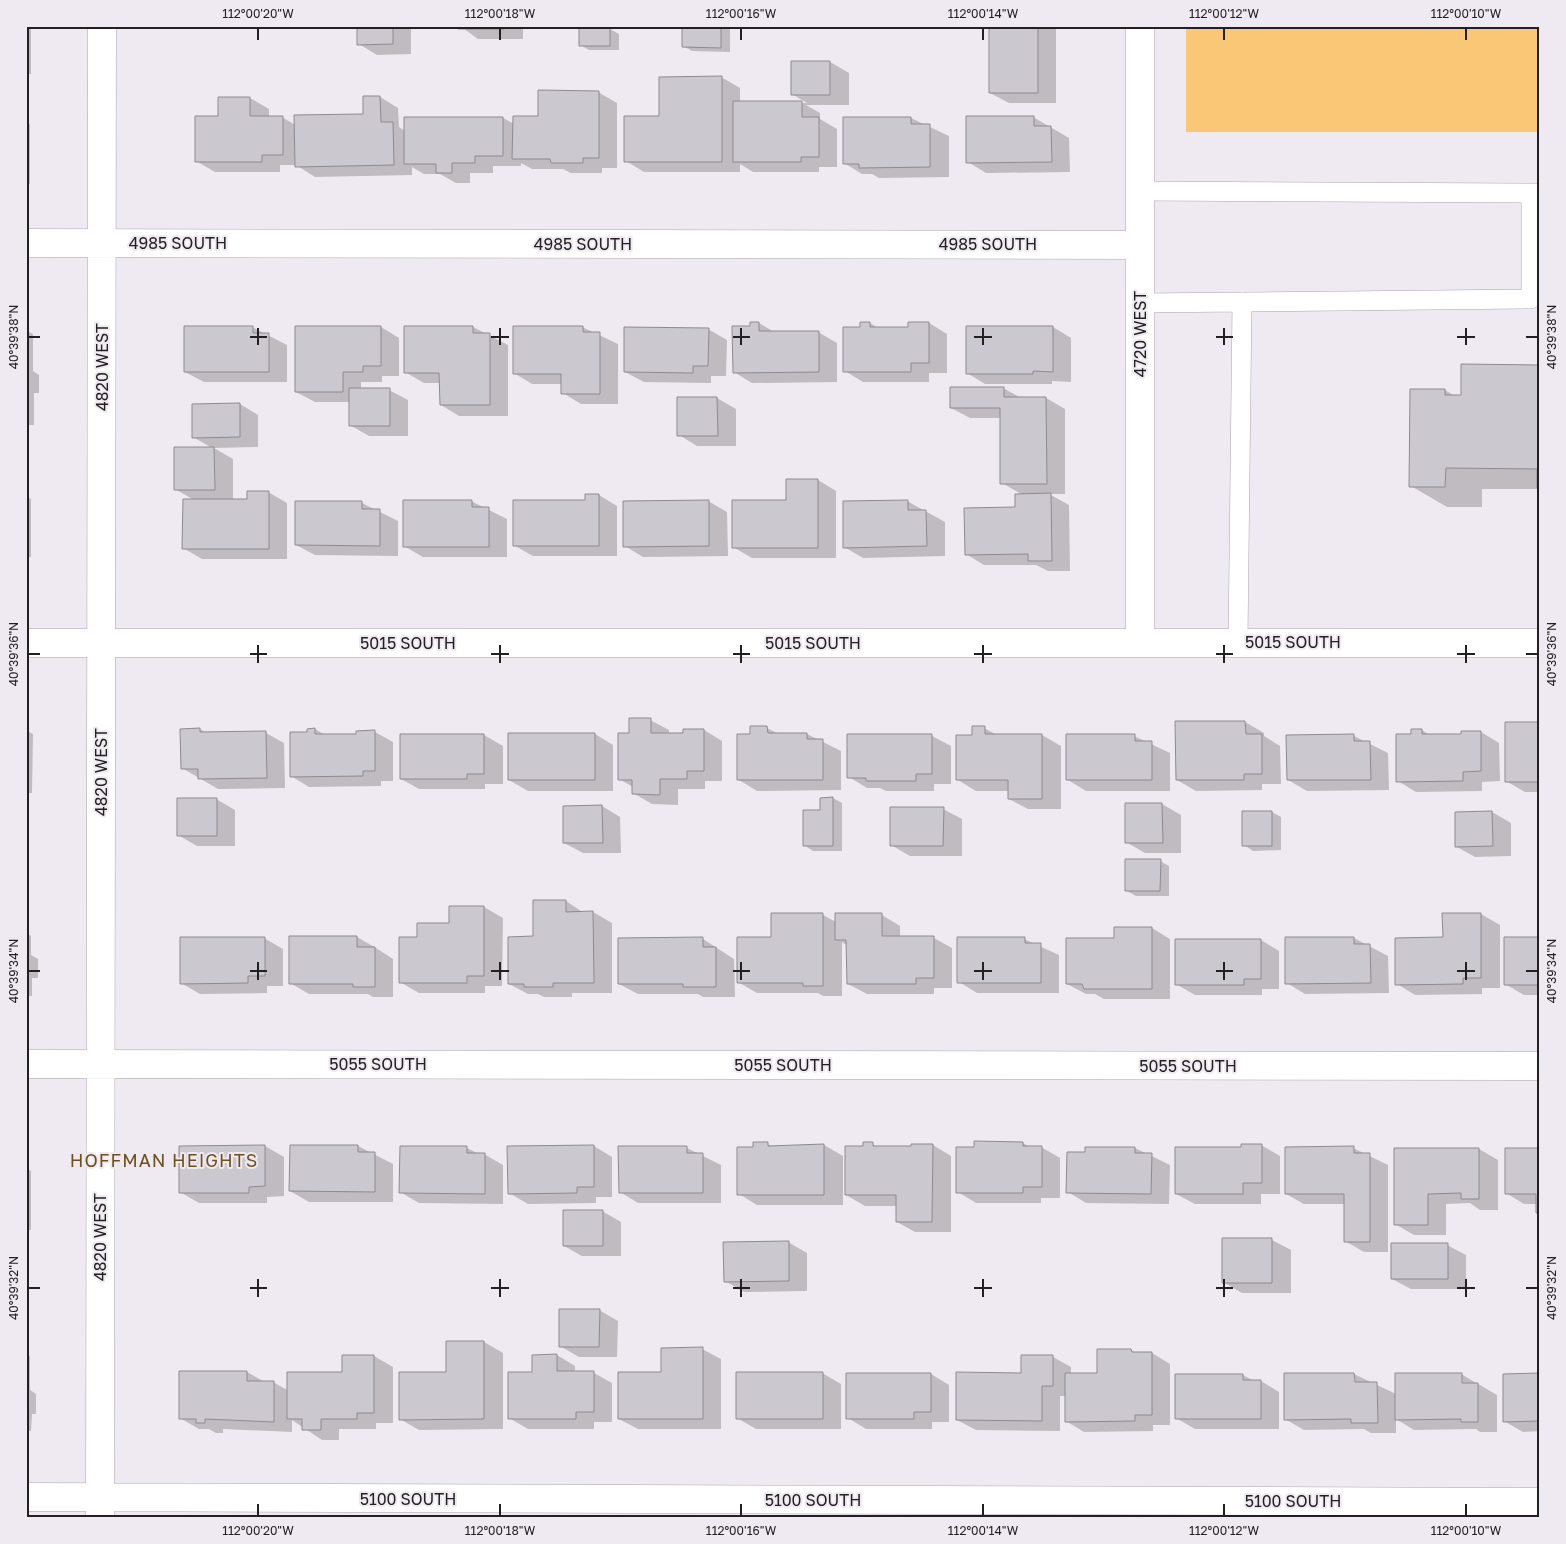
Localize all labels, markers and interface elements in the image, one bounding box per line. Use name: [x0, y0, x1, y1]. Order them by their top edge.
text: 112°00'20"W: [222, 6, 294, 21]
text: 112°00'18"W: [465, 6, 536, 21]
text: 112°00'16"W: [706, 6, 777, 21]
text: 112°00'14"W: [948, 6, 1019, 21]
text: 112°00'12"W: [1189, 6, 1259, 21]
text: 112°00'10"W: [1431, 6, 1502, 21]
street label: 4985 SOUTH: [129, 233, 227, 253]
street label: 4985 SOUTH: [534, 234, 632, 254]
street label: 4985 SOUTH: [939, 234, 1037, 254]
street label: 4720 WEST: [1130, 291, 1150, 377]
text: 40°39'38"N: [6, 305, 21, 369]
text: 40°39'38"N: [1544, 305, 1559, 369]
street label: 4820 WEST: [92, 323, 112, 411]
text: 40°39'36"N: [6, 622, 21, 686]
text: 40°39'36"N: [1544, 622, 1559, 686]
street label: 5015 SOUTH: [1245, 632, 1341, 652]
street label: 5015 SOUTH: [360, 633, 456, 653]
street label: 5015 SOUTH: [765, 633, 861, 653]
street label: 4820 WEST: [91, 728, 111, 816]
text: 40°39'34"N: [6, 939, 21, 1003]
text: 40°39'34"N: [1544, 939, 1559, 1003]
street label: 5055 SOUTH: [329, 1054, 427, 1074]
street label: 5055 SOUTH: [734, 1055, 832, 1075]
street label: 5055 SOUTH: [1139, 1056, 1237, 1076]
district label: HOFFMAN HEIGHTS: [70, 1149, 258, 1171]
street label: 4820 WEST: [90, 1193, 110, 1281]
text: 40°39'32"N: [6, 1256, 21, 1320]
text: 40°39'32"N: [1544, 1256, 1559, 1320]
street label: 5100 SOUTH: [360, 1489, 456, 1509]
street label: 5100 SOUTH: [765, 1490, 861, 1510]
street label: 5100 SOUTH: [1245, 1491, 1341, 1511]
text: 112°00'20"W: [222, 1523, 294, 1538]
text: 112°00'18"W: [465, 1523, 536, 1538]
text: 112°00'16"W: [706, 1523, 777, 1538]
text: 112°00'14"W: [948, 1523, 1019, 1538]
text: 112°00'12"W: [1189, 1523, 1259, 1538]
text: 112°00'10"W: [1431, 1523, 1502, 1538]

